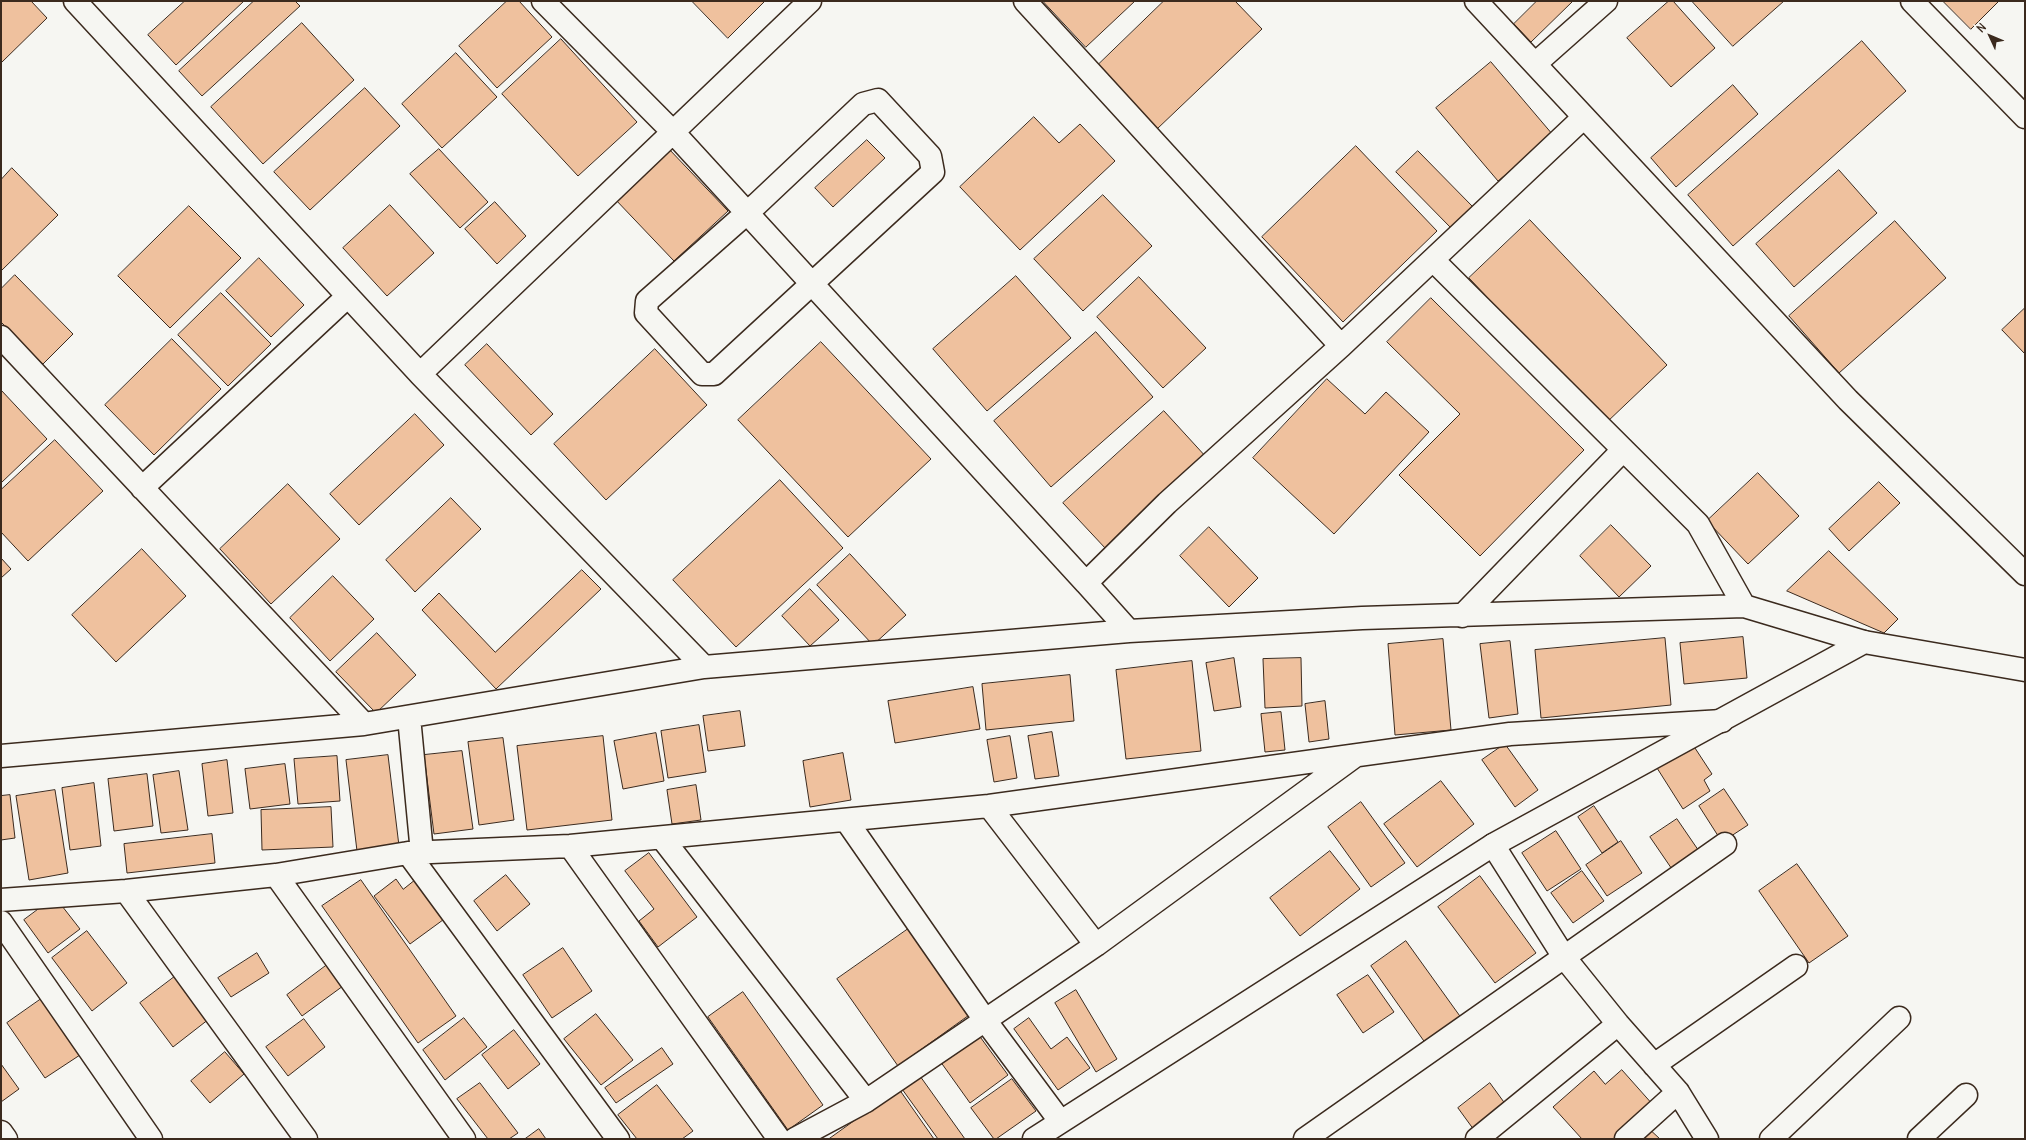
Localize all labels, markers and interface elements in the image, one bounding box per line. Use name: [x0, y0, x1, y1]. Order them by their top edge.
north arrow: [1970, 16, 2010, 56]
text: N: [1974, 20, 1989, 35]

